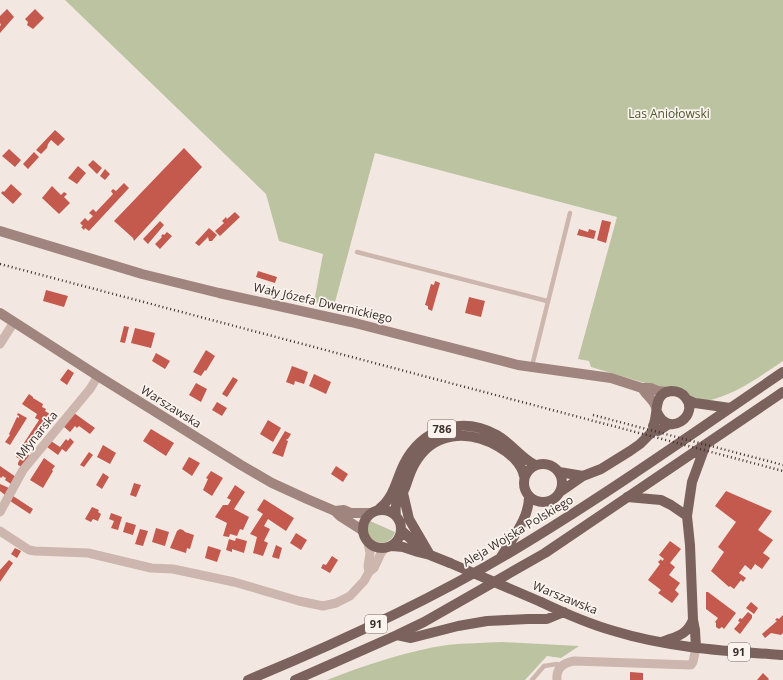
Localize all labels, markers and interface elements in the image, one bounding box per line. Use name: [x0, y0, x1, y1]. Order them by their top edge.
park label: Las Aniołowski: [628, 105, 710, 122]
street label: Wały Józefa Dwernickiego: [252, 278, 394, 327]
street label: Warszawska: [138, 381, 205, 432]
street label: Młynarska: [12, 407, 61, 462]
road number: 786: [428, 420, 456, 438]
street label: Aleja Wojska Polskiego: [459, 491, 576, 570]
street label: Warszawska: [530, 577, 600, 618]
road number: 91: [365, 615, 387, 633]
road number: 91: [728, 643, 750, 661]

